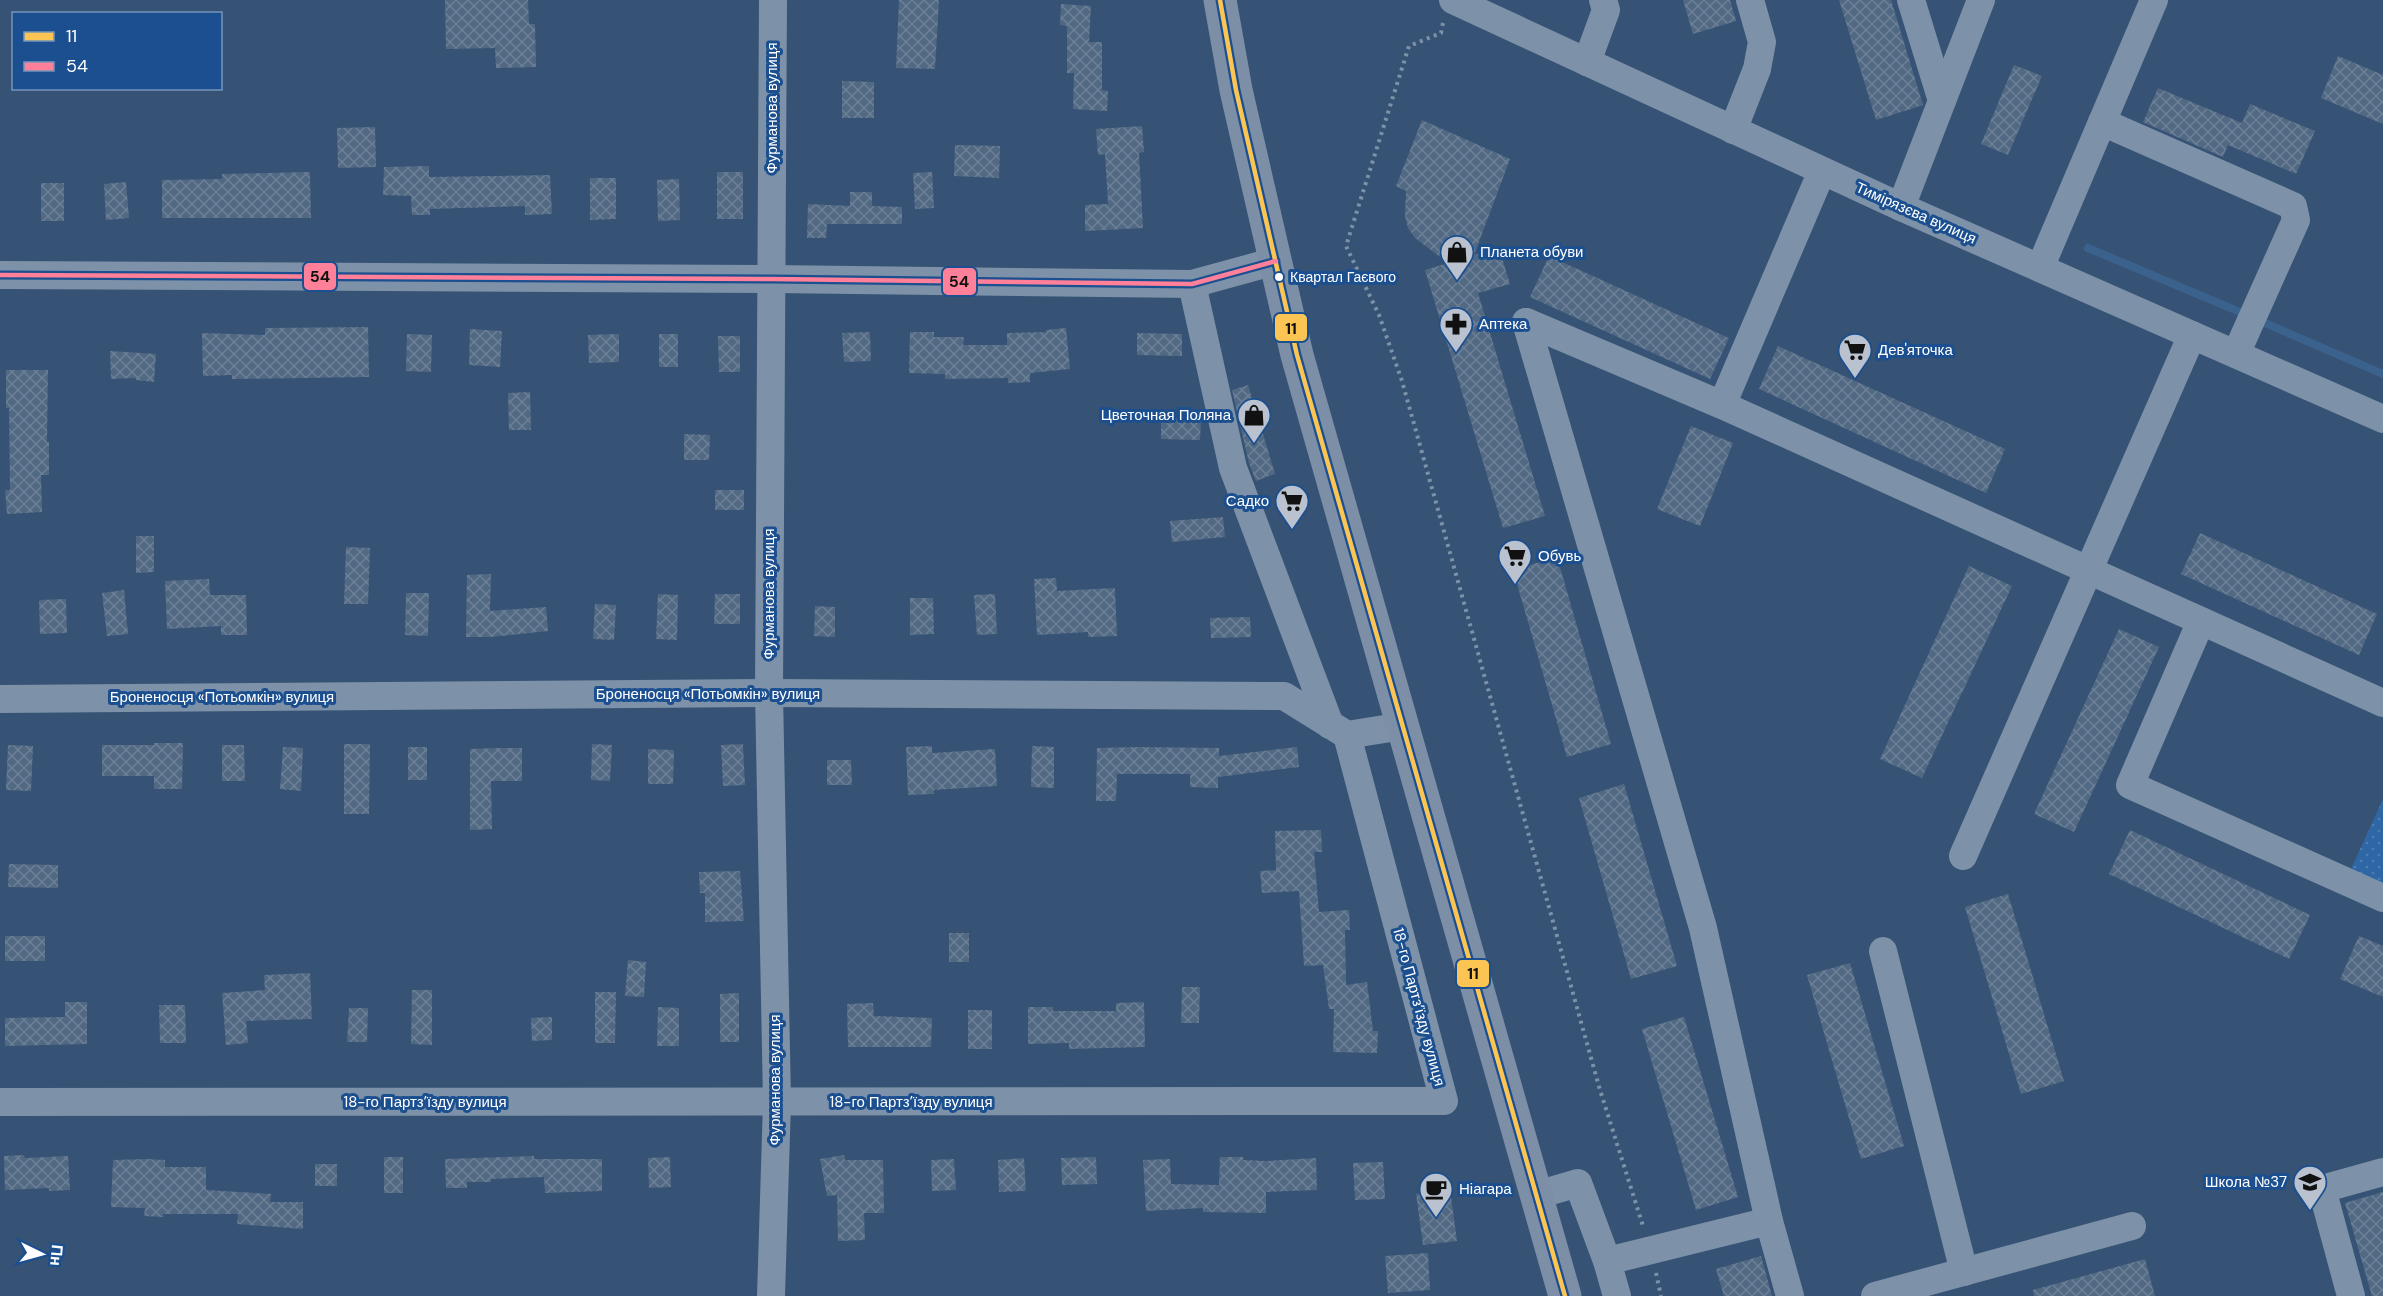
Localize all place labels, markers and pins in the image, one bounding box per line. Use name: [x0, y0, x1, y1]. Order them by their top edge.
shop icon: Планета обуви: [1439, 234, 1475, 281]
place label: Планета обуви: [1480, 242, 1584, 262]
place label: Квартал Гаєвого: [1290, 268, 1396, 286]
marker: Квартал Гаєвого: [1273, 271, 1285, 283]
pharmacy icon: Аптека: [1438, 306, 1474, 353]
place label: Аптека: [1479, 314, 1528, 334]
supermarket icon: Дев'яточка: [1837, 332, 1873, 379]
place label: Дев'яточка: [1878, 340, 1953, 360]
shop icon: Цветочная Поляна: [1236, 397, 1272, 444]
place label: Цветочная Поляна: [1101, 405, 1232, 425]
supermarket icon: Садко: [1274, 483, 1310, 530]
place label: Садко: [1226, 491, 1269, 511]
supermarket icon: Обувь: [1497, 538, 1533, 585]
place label: Обувь: [1538, 546, 1581, 566]
school or university icon: Школа №37: [2292, 1164, 2328, 1211]
cafe icon: Ніагара: [1418, 1171, 1454, 1218]
place label: Школа №37: [2205, 1172, 2287, 1192]
place label: Ніагара: [1459, 1179, 1512, 1199]

